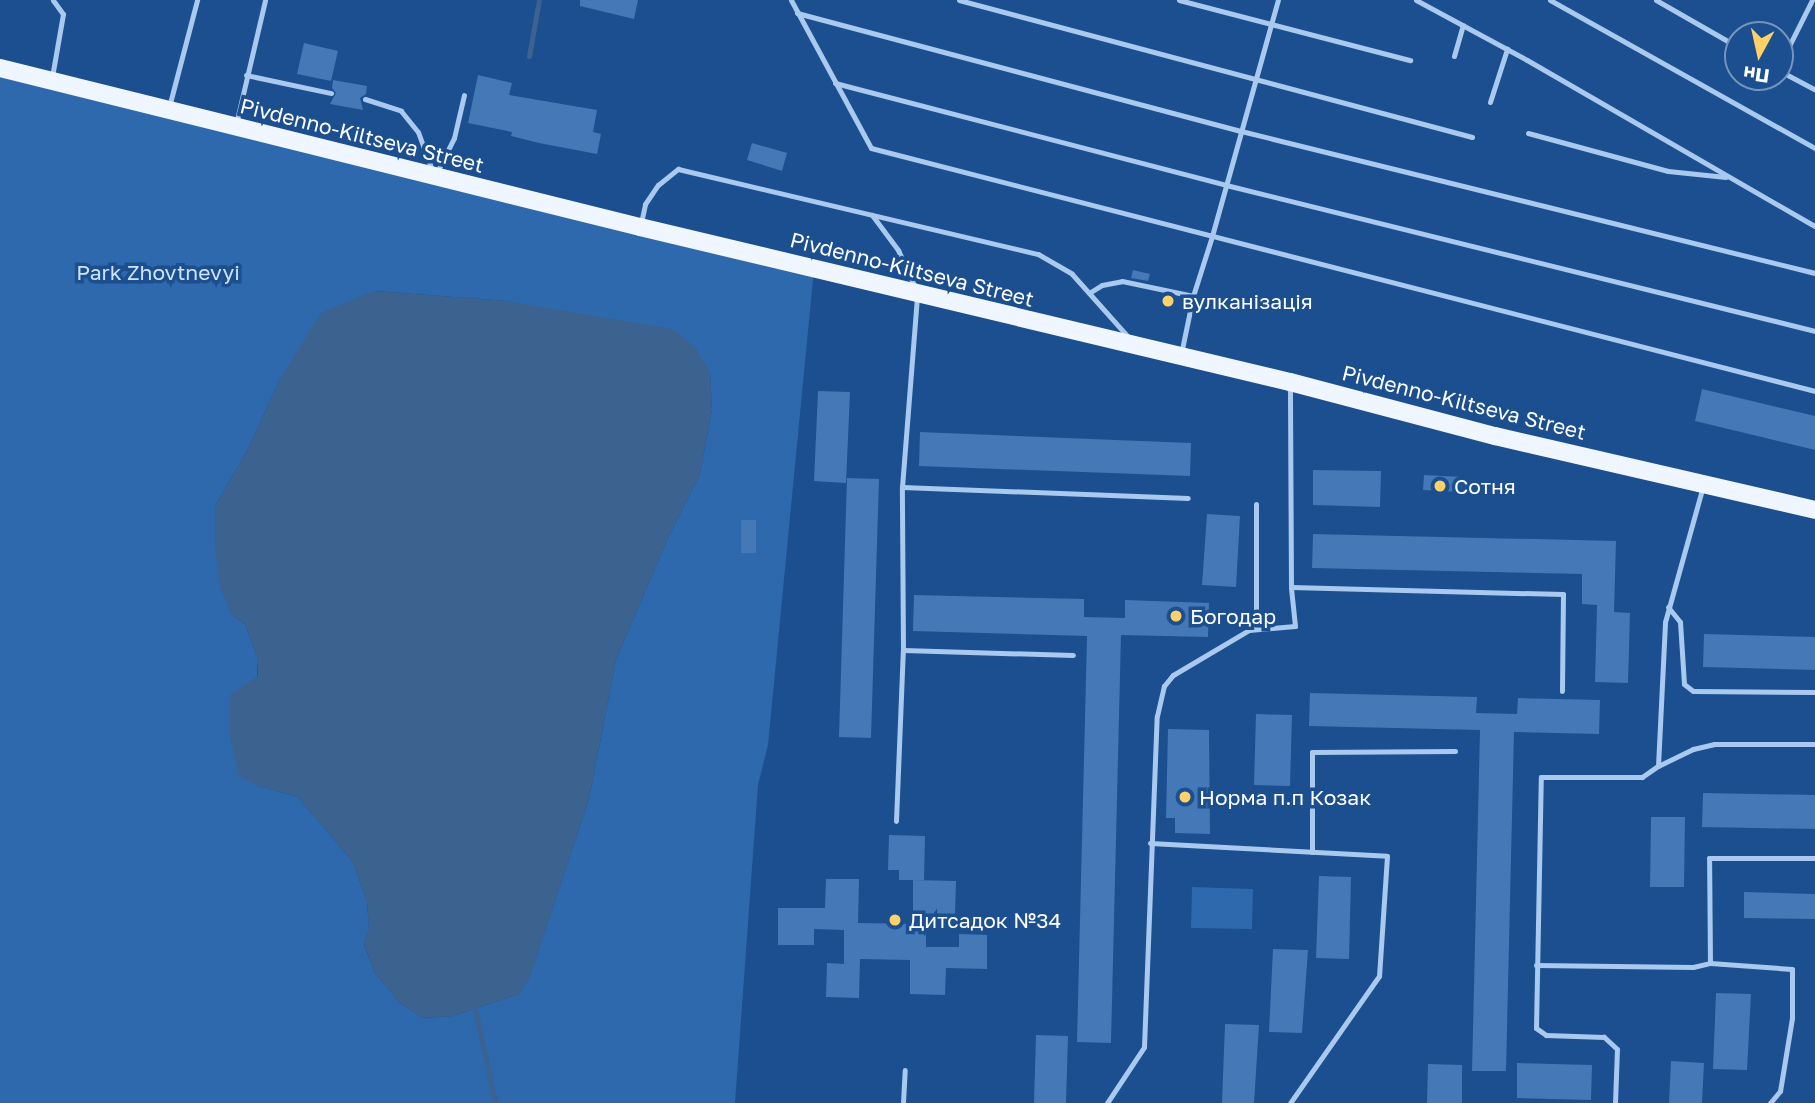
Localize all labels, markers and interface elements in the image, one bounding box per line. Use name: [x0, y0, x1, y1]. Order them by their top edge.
north arrow: [1724, 21, 1794, 91]
text: Пн: [1742, 62, 1771, 88]
street label: Pivdenno-Kiltseva Street: [237, 92, 487, 178]
street label: Pivdenno-Kiltseva Street: [787, 226, 1037, 312]
park label: Park Zhovtnevyi: [76, 259, 240, 285]
place label: вулканізація: [1182, 288, 1313, 314]
marker: вулканізація: [1160, 293, 1176, 309]
street label: Pivdenno-Kiltseva Street: [1339, 359, 1589, 445]
place label: Сотня: [1454, 473, 1516, 499]
marker: Сотня: [1432, 478, 1448, 494]
place label: Богодар: [1190, 603, 1276, 629]
marker: Богодар: [1168, 608, 1184, 624]
place label: Норма п.п Козак: [1199, 784, 1371, 810]
marker: Норма п.п Козак: [1177, 789, 1193, 805]
place label: Дитсадок №34: [909, 907, 1061, 933]
marker: Дитсадок №34: [887, 912, 903, 928]

